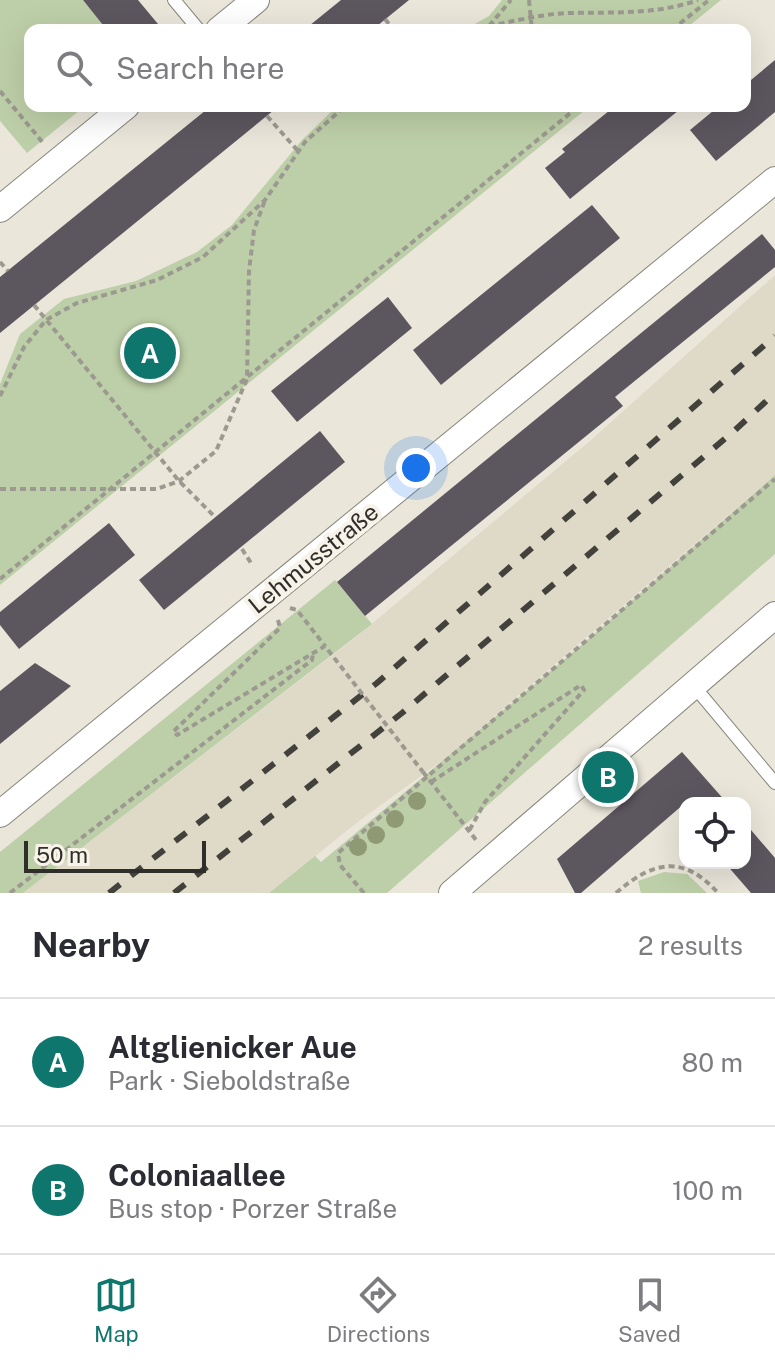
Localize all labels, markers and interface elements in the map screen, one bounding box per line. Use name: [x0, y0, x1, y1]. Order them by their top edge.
search box: [24, 24, 751, 112]
icon: search: [52, 46, 96, 90]
text: Search here: [116, 50, 284, 86]
pin: A: [124, 323, 176, 383]
your location: [396, 448, 436, 488]
street label: Lehmusstraße: [242, 497, 384, 619]
pin: B: [582, 747, 634, 807]
map controls: [679, 797, 751, 869]
button: locate: [679, 797, 751, 869]
scale bar: [24, 837, 206, 873]
text: 50 m: [36, 842, 88, 868]
text: Nearby: [32, 925, 150, 965]
text: 2 results: [638, 930, 743, 961]
text: Altglienicker Aue: [108, 1029, 357, 1065]
text: A: [49, 1047, 67, 1078]
text: 80 m: [682, 1047, 743, 1078]
text: Park · Sieboldstraße: [108, 1065, 351, 1096]
text: Coloniaallee: [108, 1157, 286, 1193]
text: B: [49, 1175, 67, 1206]
text: 100 m: [672, 1175, 743, 1206]
text: Bus stop · Porzer Straße: [108, 1193, 397, 1224]
tab: Map: [94, 1273, 139, 1347]
tab: Directions: [327, 1273, 430, 1347]
tab: Saved: [618, 1273, 681, 1347]

